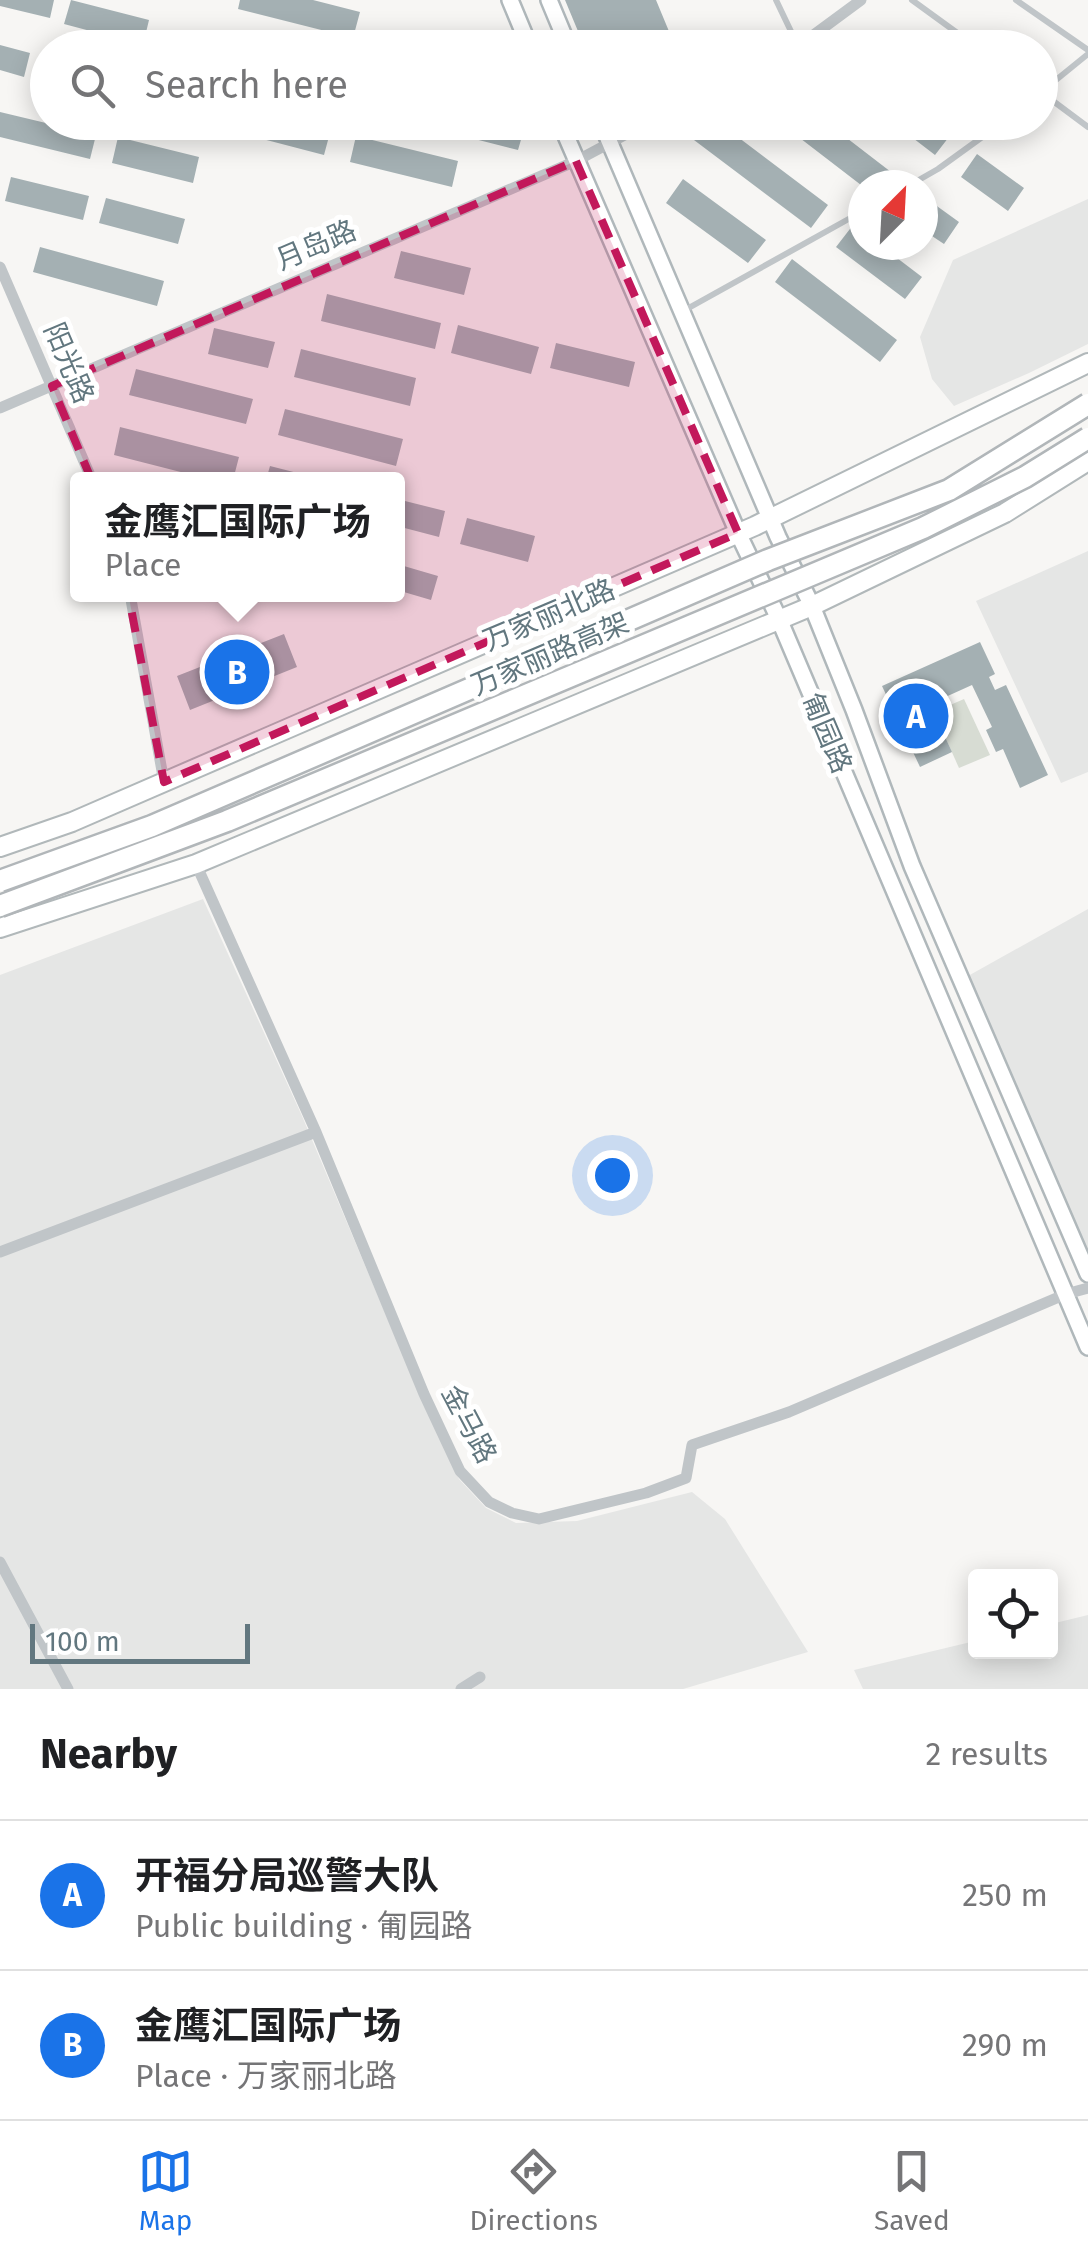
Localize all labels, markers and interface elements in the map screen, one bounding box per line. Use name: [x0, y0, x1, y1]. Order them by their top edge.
search box: [30, 30, 1058, 140]
icon: search: [65, 58, 120, 113]
text: Search here: [145, 62, 348, 108]
north arrow: [848, 170, 938, 260]
street label: 月岛路: [271, 213, 361, 277]
street label: 阳光路: [37, 318, 101, 408]
popup: [70, 472, 405, 602]
text: 金鹰汇国际广场: [104, 499, 371, 545]
text: Place: [104, 546, 181, 584]
street label: 万家丽北路: [478, 572, 620, 658]
street label: 万家丽路高架: [466, 606, 634, 702]
pin: B: [204, 634, 270, 710]
pin: A: [884, 678, 948, 754]
street label: 匍园路: [795, 688, 859, 778]
your location: [587, 1150, 638, 1201]
street label: 金马路: [435, 1379, 503, 1469]
map controls: [968, 1569, 1058, 1659]
button: locate: [968, 1569, 1058, 1659]
scale bar: [30, 1619, 250, 1664]
text: 100 m: [45, 1625, 120, 1658]
text: Nearby: [40, 1729, 177, 1779]
text: 2 results: [925, 1735, 1048, 1773]
text: 开福分局巡警大队: [135, 1853, 439, 1899]
text: A: [63, 1876, 82, 1914]
text: 250 m: [962, 1876, 1048, 1914]
text: Public building · 匍园路: [135, 1907, 473, 1945]
text: 金鹰汇国际广场: [135, 2003, 401, 2049]
text: B: [63, 2026, 82, 2064]
text: 290 m: [962, 2026, 1048, 2064]
text: Place · 万家丽北路: [135, 2057, 397, 2095]
tab: Map: [138, 2144, 193, 2237]
tab: Directions: [469, 2144, 598, 2237]
tab: Saved: [874, 2144, 950, 2237]

